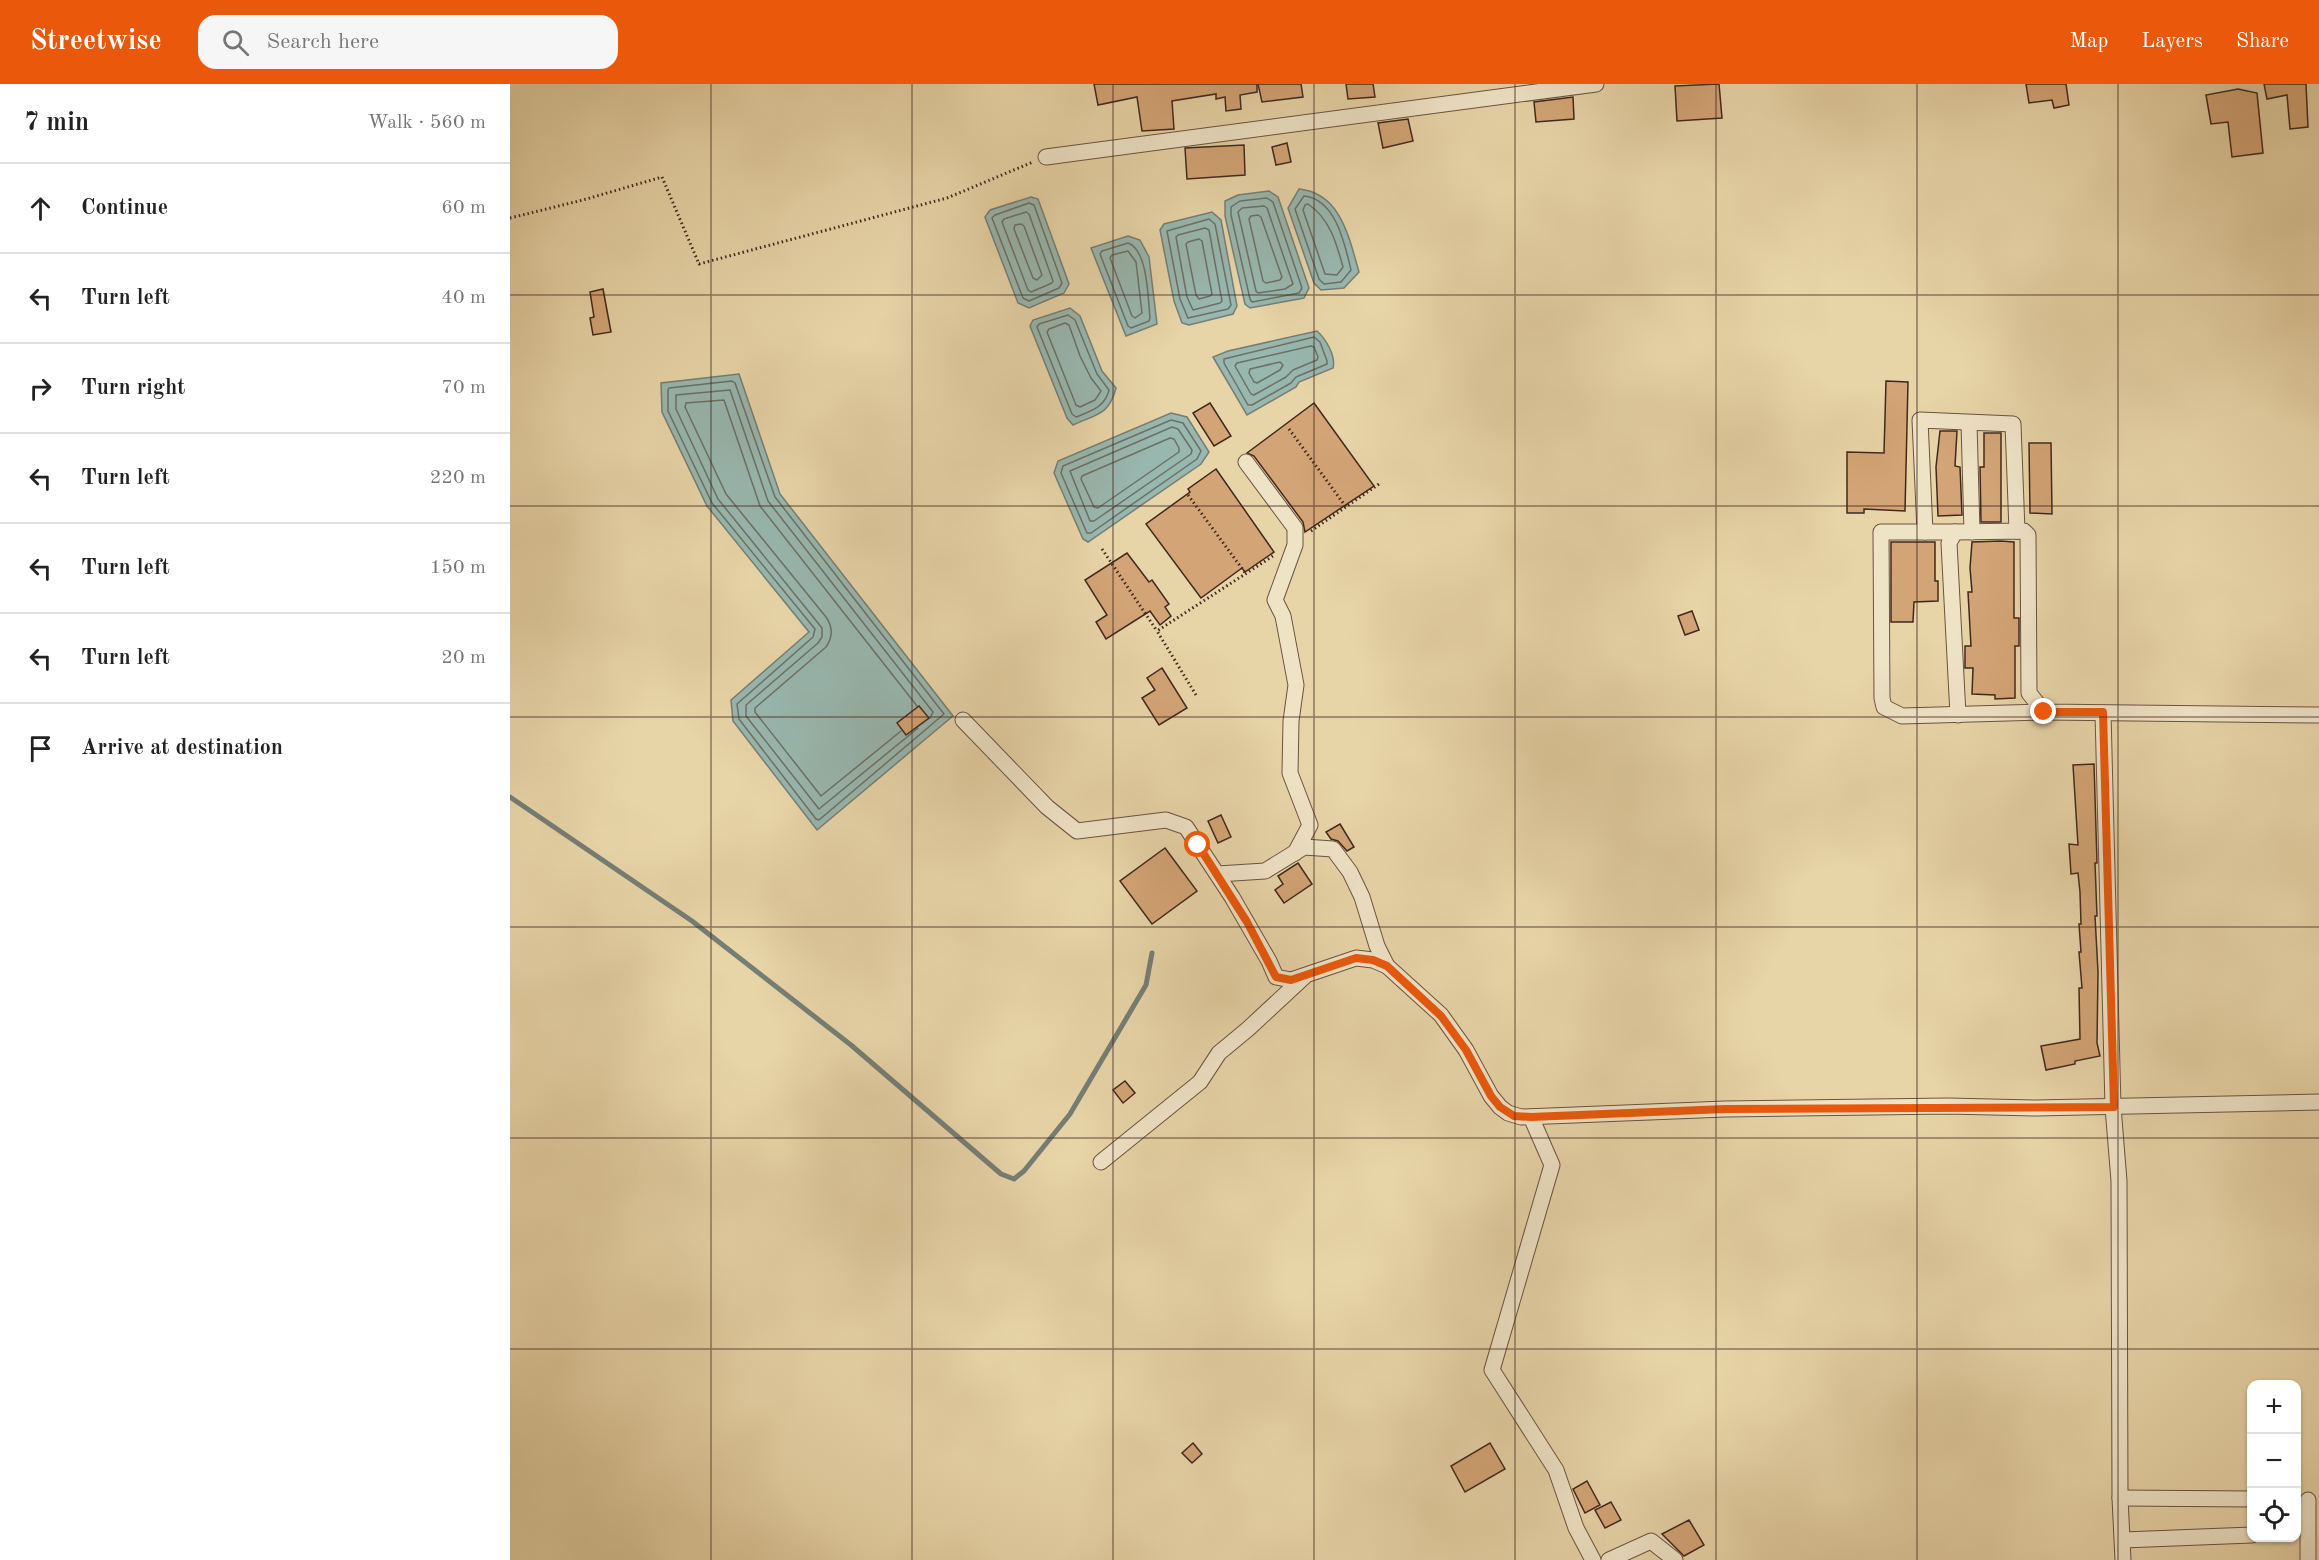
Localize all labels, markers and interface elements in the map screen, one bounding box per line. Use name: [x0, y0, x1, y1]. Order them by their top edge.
search box: [198, 15, 618, 69]
icon: search: [219, 26, 252, 59]
text: Streetwise: [30, 28, 162, 56]
text: Search here: [267, 31, 379, 53]
text: Map: [2069, 31, 2108, 52]
text: Layers: [2141, 31, 2203, 52]
text: Share: [2236, 31, 2289, 52]
text: 7 min: [24, 110, 89, 136]
text: Walk · 560 m: [367, 113, 486, 133]
icon: ahead: [24, 192, 57, 225]
text: Continue: [81, 197, 168, 219]
text: 60 m: [441, 198, 486, 218]
icon: left: [24, 282, 57, 315]
text: Turn left: [81, 287, 170, 309]
text: 40 m: [441, 288, 486, 308]
icon: right: [24, 372, 57, 405]
text: Turn right: [81, 377, 185, 399]
text: 70 m: [441, 378, 486, 398]
icon: left: [24, 462, 57, 495]
text: Turn left: [81, 467, 170, 489]
text: 220 m: [430, 468, 486, 488]
icon: left: [24, 552, 57, 585]
text: Turn left: [81, 557, 170, 579]
text: 150 m: [430, 558, 486, 578]
icon: left: [24, 642, 57, 675]
text: Turn left: [81, 647, 170, 669]
text: 20 m: [441, 648, 486, 668]
route end: [2030, 698, 2056, 724]
icon: arrive: [24, 732, 57, 765]
text: Arrive at destination: [81, 737, 283, 759]
route start: [1184, 831, 1210, 857]
map controls: [2247, 1380, 2301, 1542]
button: +: [2247, 1380, 2301, 1434]
button: −: [2247, 1434, 2301, 1488]
button: locate: [2247, 1488, 2301, 1542]

